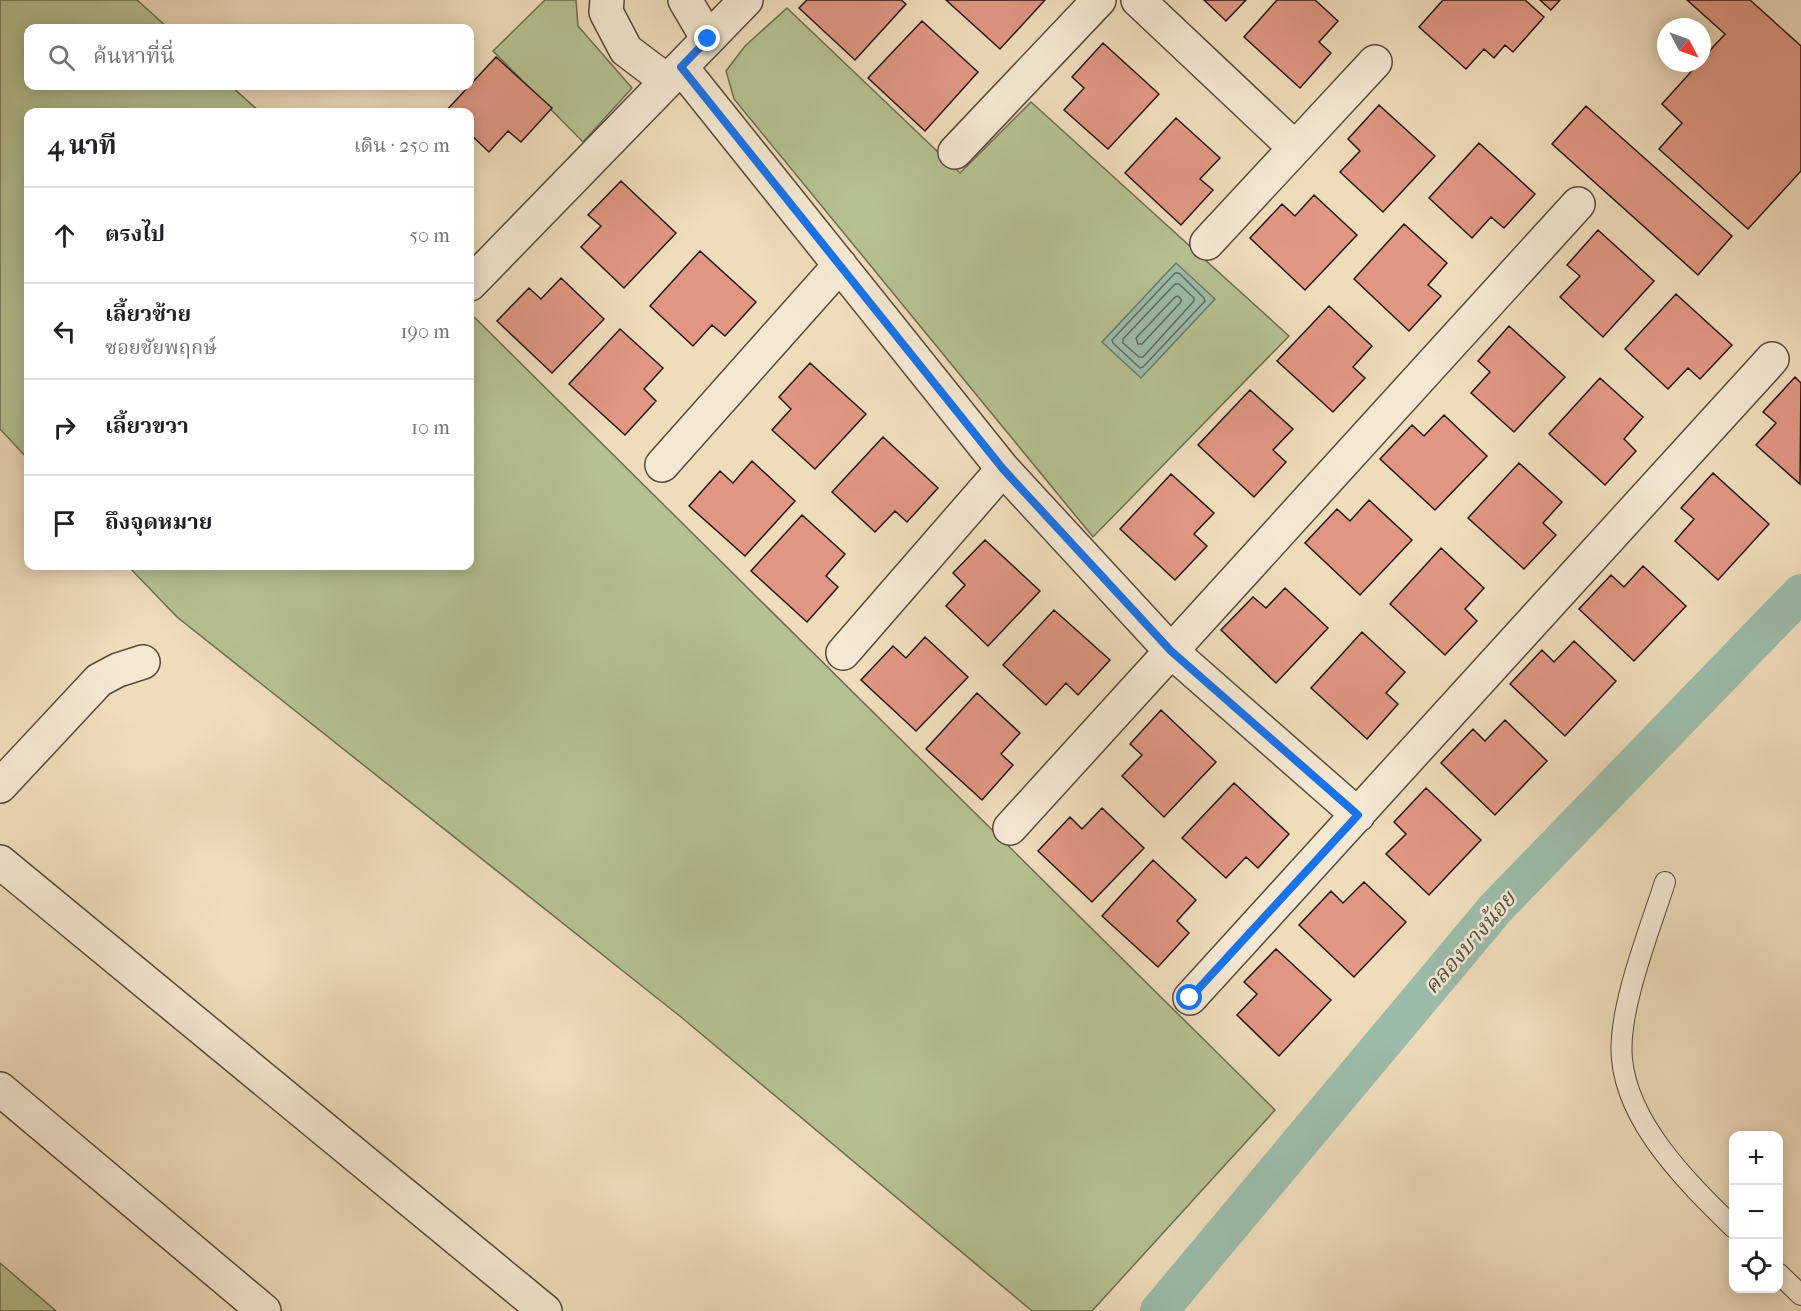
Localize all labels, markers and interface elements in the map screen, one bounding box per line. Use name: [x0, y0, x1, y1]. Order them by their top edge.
north arrow: [1657, 18, 1711, 72]
search box: [24, 24, 474, 90]
route end: [694, 25, 720, 51]
icon: search: [45, 41, 78, 74]
text: ค้นหาที่นี่: [93, 43, 175, 69]
text: 4 นาที: [48, 130, 116, 161]
text: เดิน · 250 m: [354, 134, 450, 157]
icon: ahead: [48, 219, 81, 252]
text: ตรงไป: [105, 221, 165, 247]
text: 50 m: [409, 224, 450, 247]
text: เลี้ยวซ้าย: [105, 301, 191, 327]
icon: left: [48, 315, 81, 348]
text: 190 m: [400, 320, 450, 343]
text: ซอยชัยพฤกษ์: [105, 336, 217, 359]
icon: right: [48, 411, 81, 444]
text: เลี้ยวขวา: [105, 413, 189, 439]
text: 10 m: [411, 416, 450, 439]
icon: arrive: [48, 507, 81, 540]
text: ถึงจุดหมาย: [105, 509, 212, 535]
water label: คลองบางน้อย: [1418, 885, 1522, 999]
route start: [1176, 984, 1202, 1010]
map controls: [1729, 1131, 1783, 1293]
button: +: [1729, 1131, 1783, 1185]
button: −: [1729, 1185, 1783, 1239]
button: locate: [1729, 1239, 1783, 1293]

